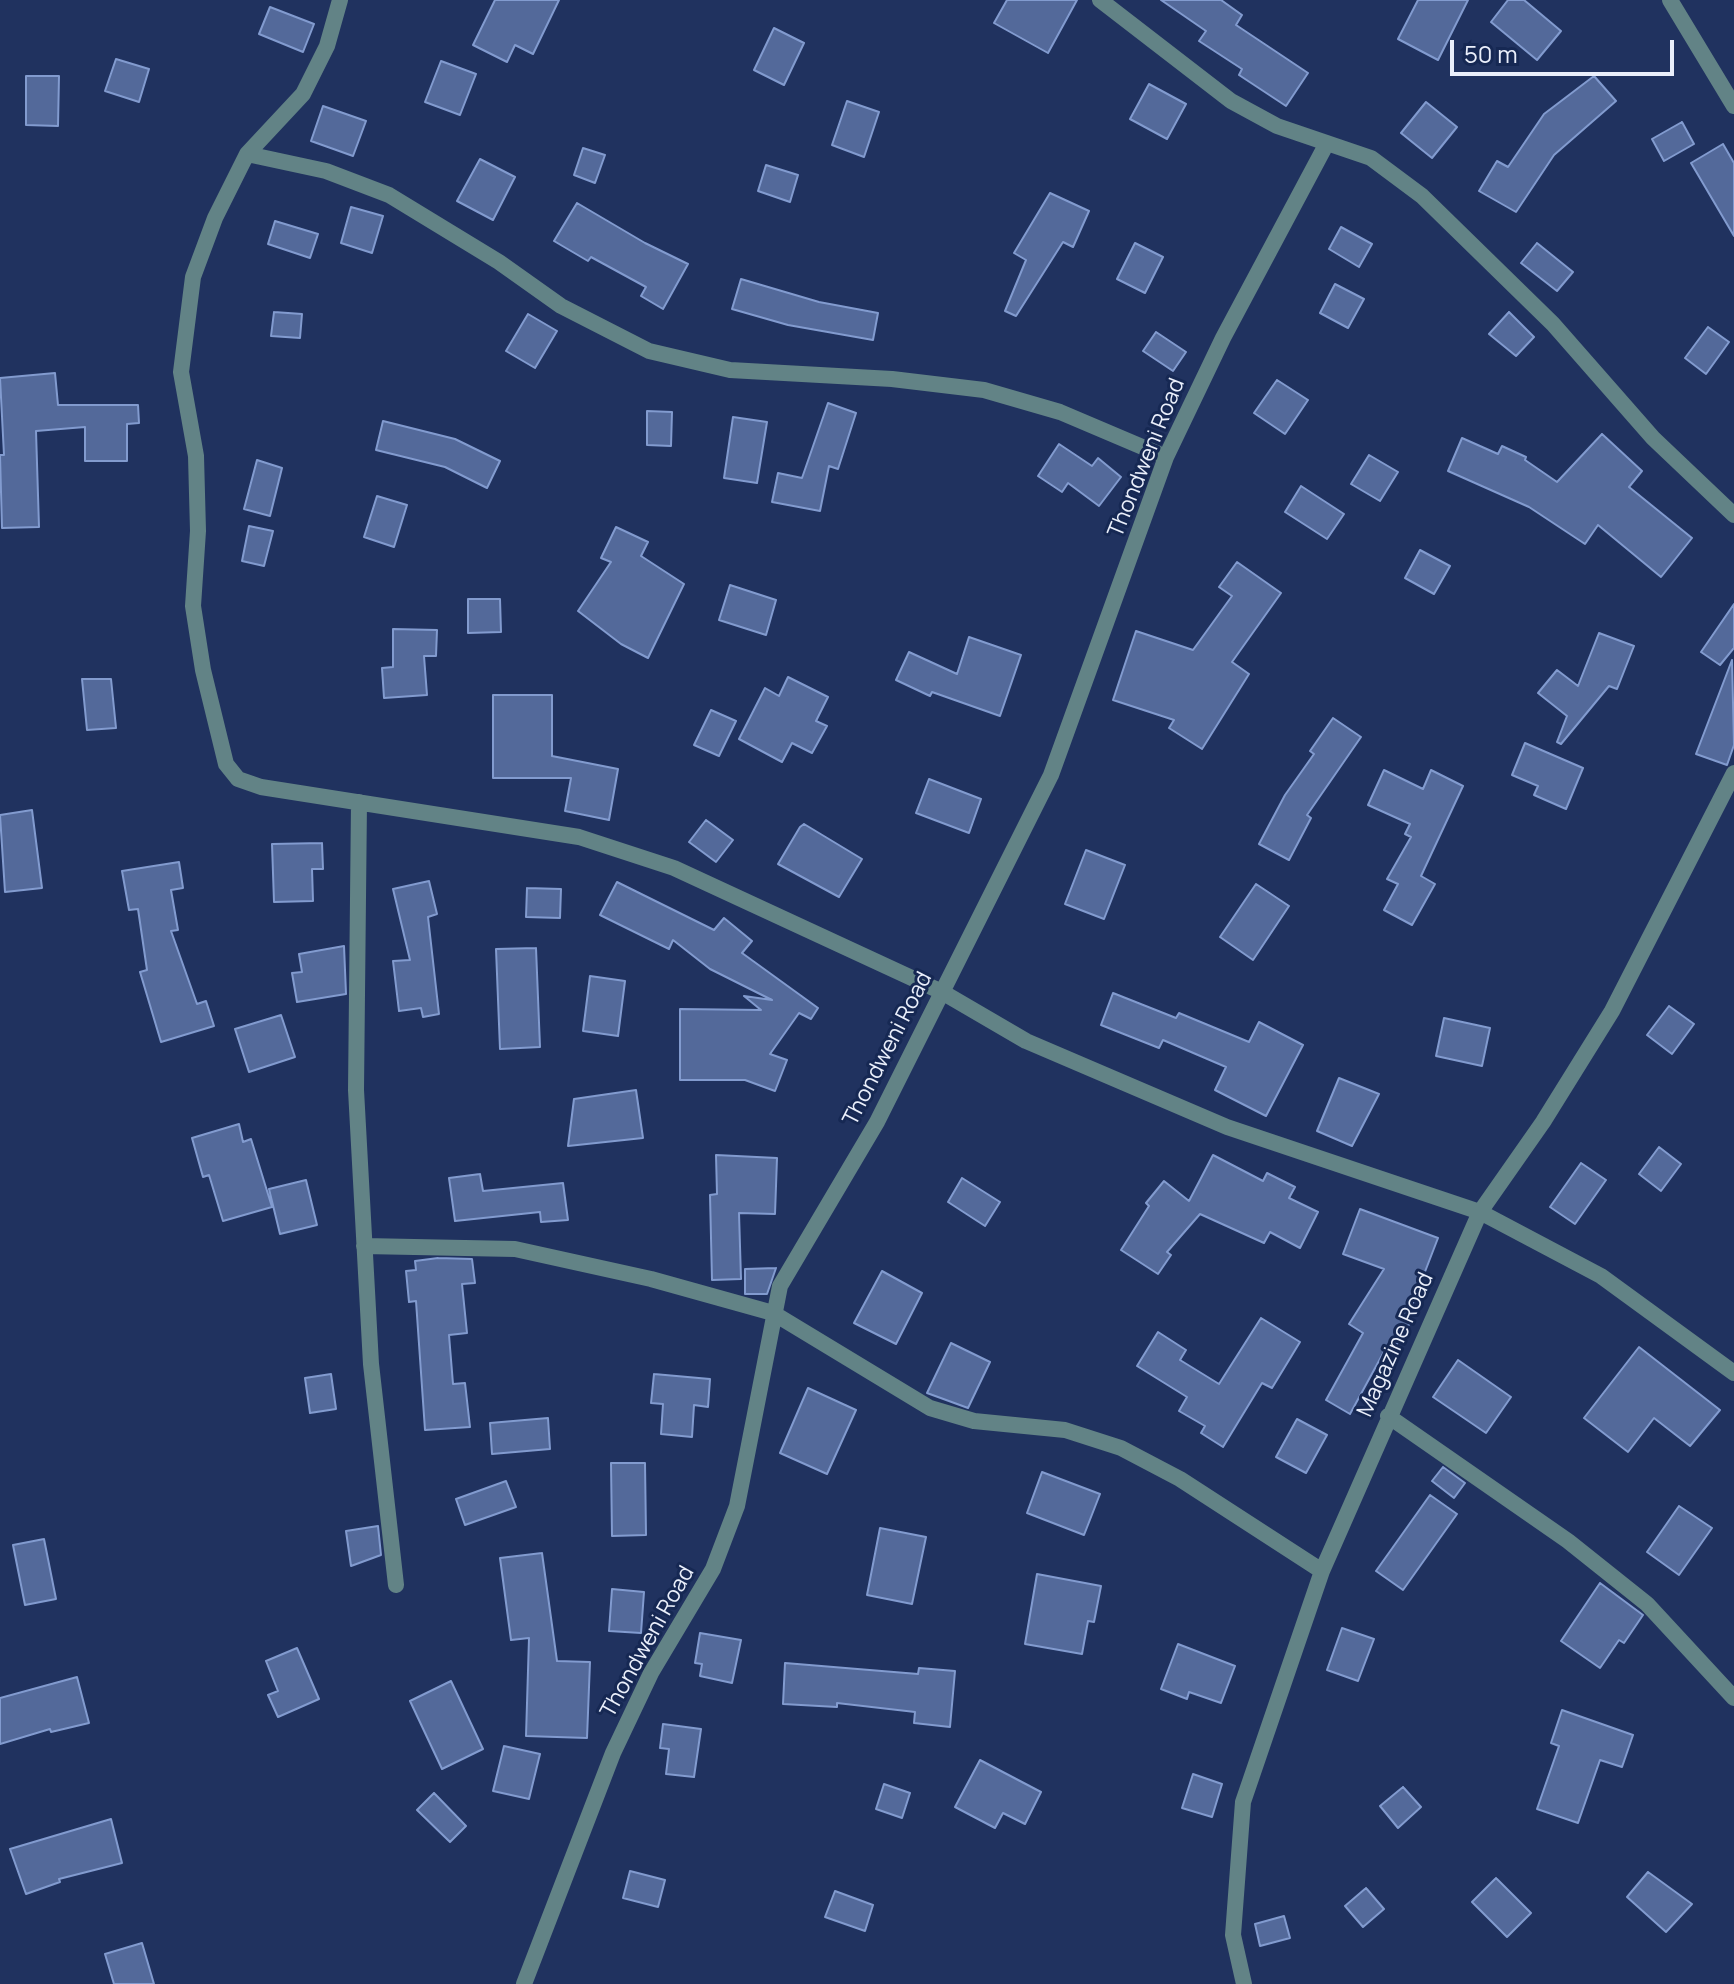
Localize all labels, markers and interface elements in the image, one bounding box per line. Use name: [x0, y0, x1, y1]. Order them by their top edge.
scale bar: [1454, 24, 1678, 74]
text: 50 m: [1464, 37, 1518, 70]
street label: Thondweni Road: [1103, 375, 1191, 541]
street label: Thondweni Road: [838, 968, 938, 1130]
street label: Magazine Road: [1352, 1269, 1440, 1421]
street label: Thondweni Road: [596, 1562, 700, 1722]

